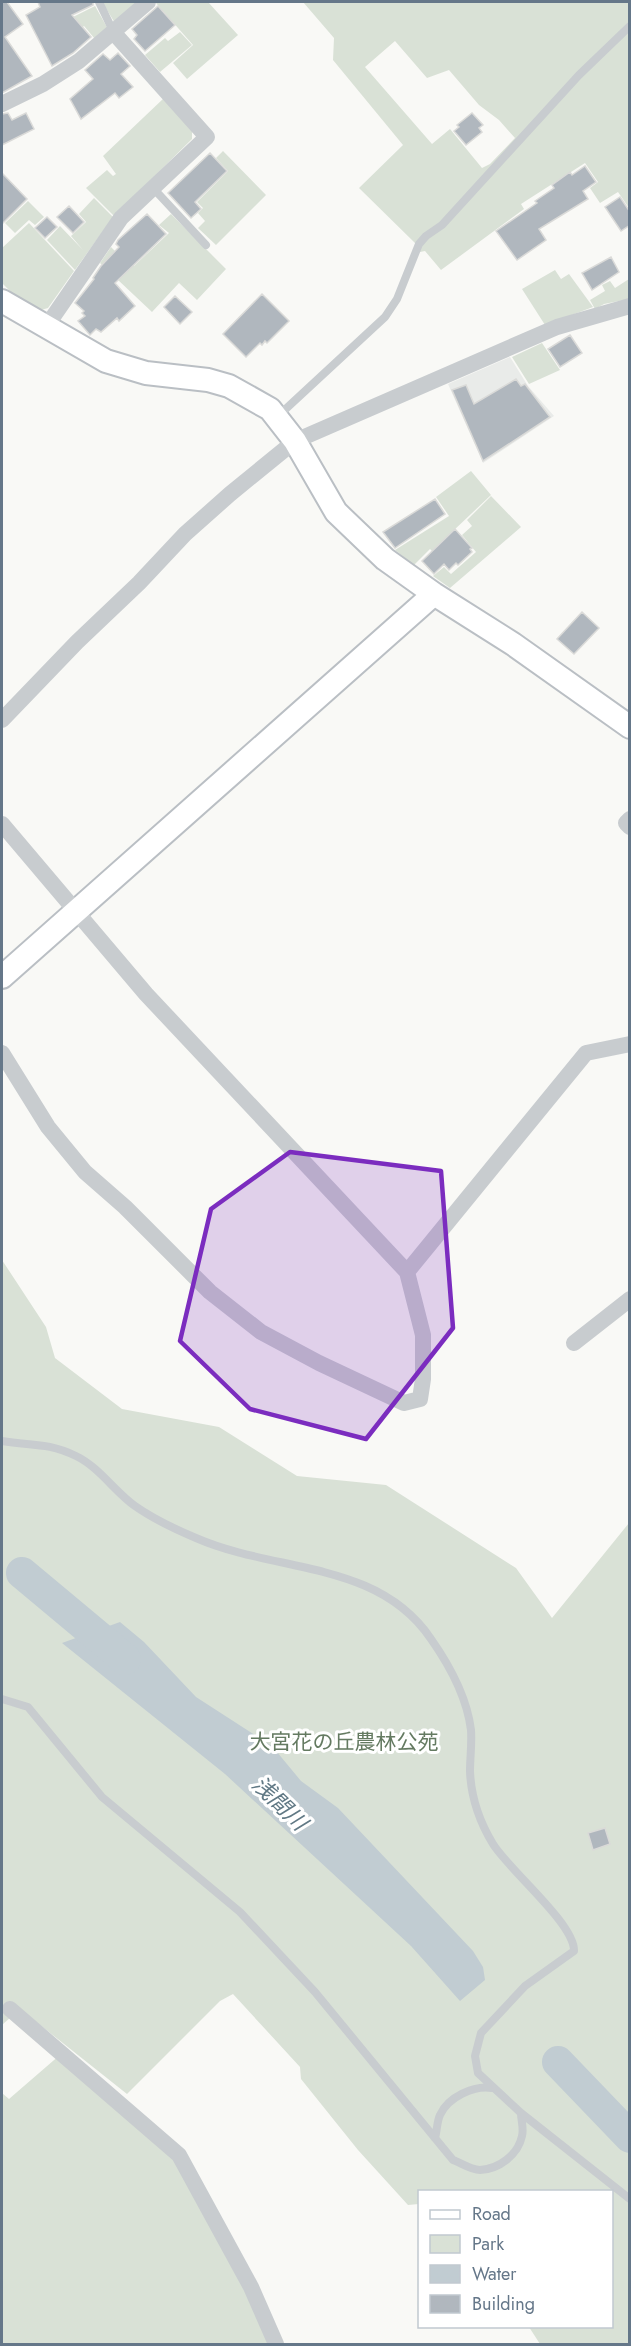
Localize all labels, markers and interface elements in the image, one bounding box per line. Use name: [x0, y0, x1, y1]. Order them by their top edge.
park label: 大宮花の丘農林公苑: [250, 1727, 439, 1757]
water label: 浅間川: [245, 1769, 316, 1839]
legend: [418, 2190, 613, 2328]
text: Road: [472, 2201, 511, 2227]
text: Park: [472, 2231, 504, 2257]
text: Water: [472, 2261, 517, 2287]
text: Building: [472, 2291, 535, 2317]

